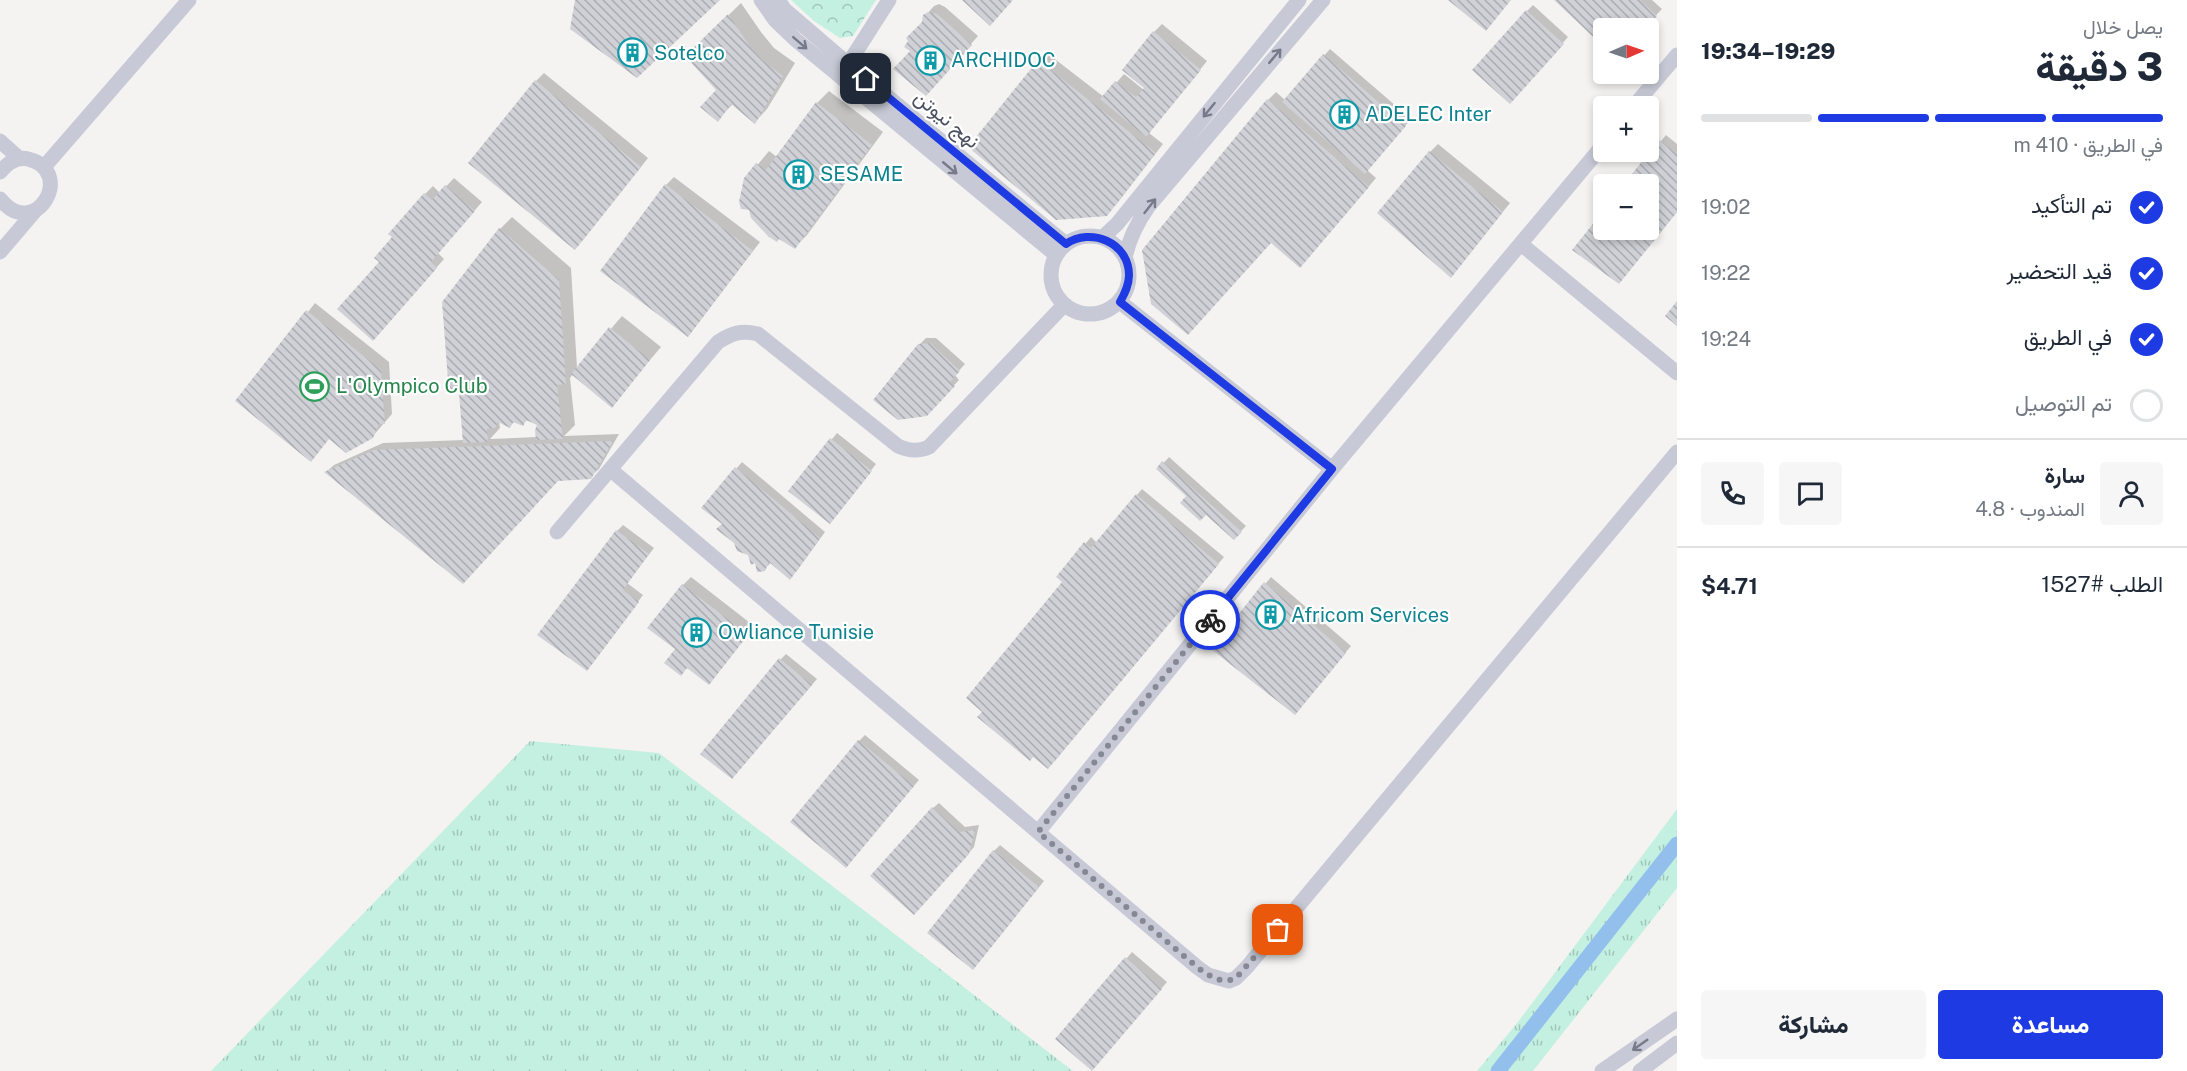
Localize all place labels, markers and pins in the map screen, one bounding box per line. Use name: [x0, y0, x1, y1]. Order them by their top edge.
building icon: Sotelco: [617, 37, 649, 69]
place label: Sotelco: [654, 41, 725, 65]
building icon: ARCHIDOC: [914, 44, 946, 76]
place label: ARCHIDOC: [951, 48, 1056, 72]
pin: [840, 53, 891, 104]
building icon: ADELEC Inter: [1328, 98, 1360, 130]
place label: ADELEC Inter: [1365, 102, 1492, 126]
building icon: SESAME: [783, 158, 815, 190]
place label: SESAME: [820, 162, 903, 186]
sports icon: L'Olympico Club: [299, 370, 331, 402]
place label: L'Olympico Club: [336, 374, 488, 398]
building icon: Africom Services: [1254, 599, 1286, 631]
place label: Africom Services: [1291, 603, 1449, 627]
building icon: Owliance Tunisie: [681, 616, 713, 648]
place label: Owliance Tunisie: [718, 620, 874, 644]
pin: [1252, 904, 1303, 955]

